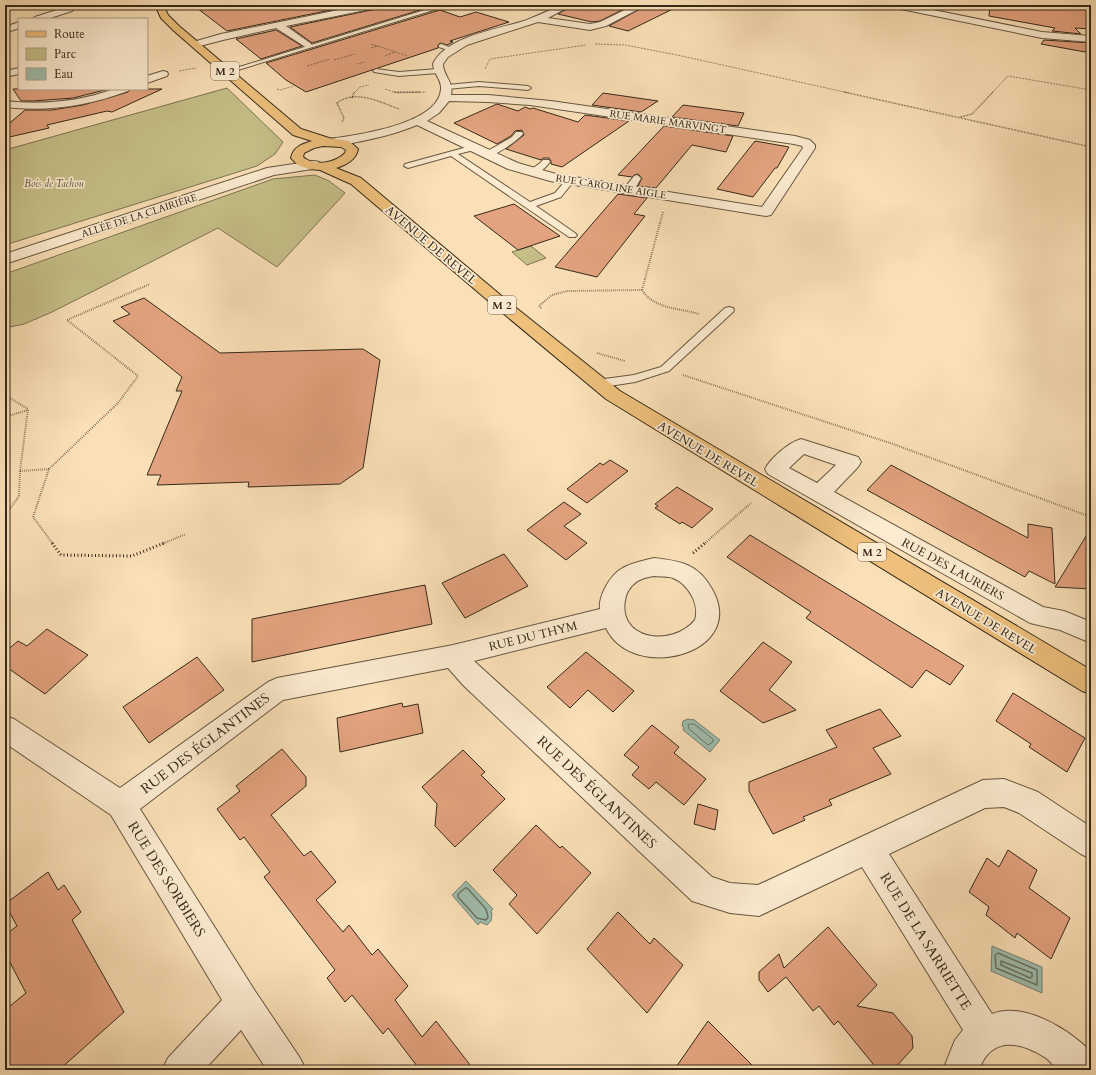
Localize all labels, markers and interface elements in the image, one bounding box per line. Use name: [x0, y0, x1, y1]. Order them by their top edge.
legend: [18, 18, 148, 90]
text: Route: [54, 26, 85, 42]
text: Parc: [54, 46, 77, 62]
road number: M 2: [211, 62, 239, 80]
text: Eau: [54, 66, 74, 82]
street label: RUE MARIE MARVINGT: [609, 107, 728, 137]
street label: RUE CAROLINE AIGLE: [555, 171, 667, 203]
park label: Bois de Tachou: [24, 177, 84, 191]
street label: ALLÉE DE LA CLAIRIÈRE: [79, 190, 199, 241]
street label: AVENUE DE REVEL: [382, 202, 481, 289]
road number: M 2: [488, 296, 516, 314]
street label: AVENUE DE REVEL: [655, 418, 762, 491]
street label: RUE DES LAURIERS: [899, 534, 1007, 604]
road number: M 2: [858, 543, 886, 561]
street label: AVENUE DE REVEL: [933, 585, 1040, 658]
street label: RUE DU THYM: [487, 617, 580, 655]
street label: RUE DES ÉGLANTINES: [137, 689, 274, 798]
street label: RUE DES ÉGLANTINES: [533, 732, 661, 853]
street label: RUE DES SORBIERS: [123, 818, 210, 941]
street label: RUE DE LA SARRIETTE: [876, 869, 976, 1014]

